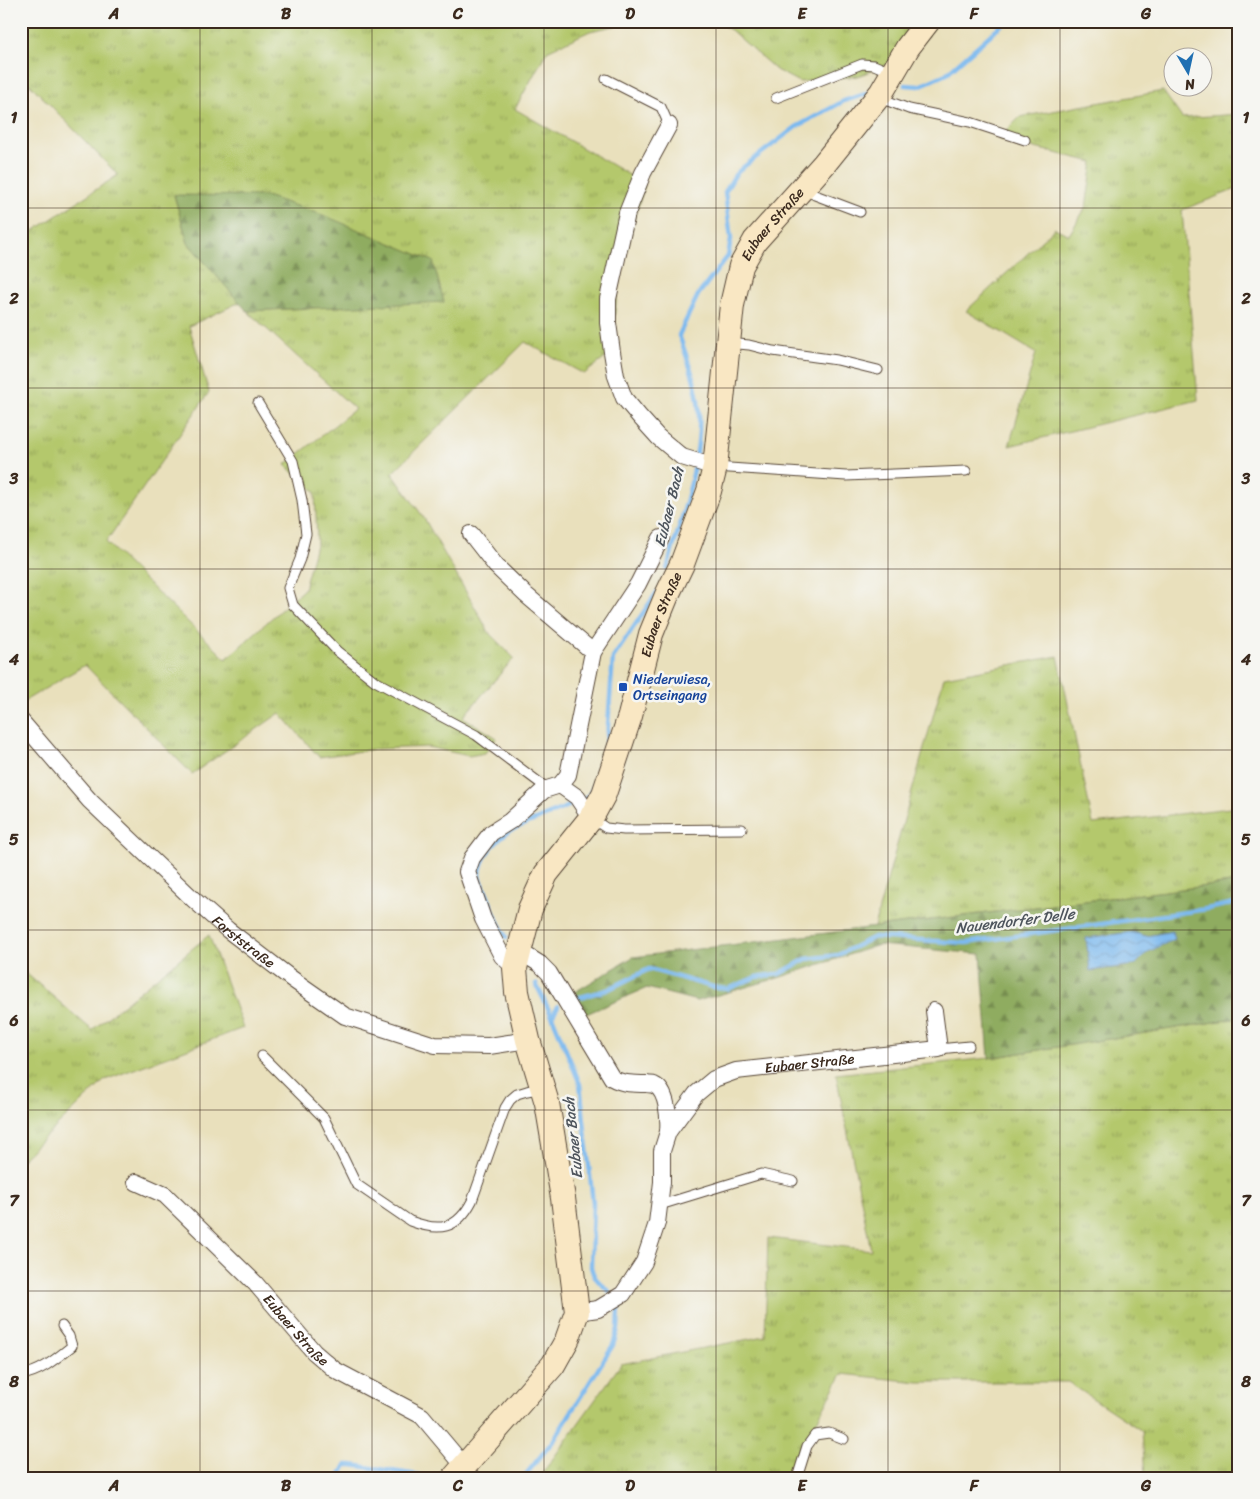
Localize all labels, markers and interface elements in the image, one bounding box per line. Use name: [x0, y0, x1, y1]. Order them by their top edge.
text: A: [108, 0, 119, 28]
text: B: [281, 0, 292, 28]
text: C: [452, 0, 464, 28]
text: D: [625, 0, 635, 28]
text: E: [798, 0, 808, 28]
text: F: [969, 0, 980, 28]
text: G: [1140, 0, 1152, 28]
north arrow: [1162, 48, 1212, 98]
text: N: [1183, 71, 1198, 97]
text: 1: [11, 103, 18, 132]
text: 1: [1243, 103, 1250, 132]
street label: Eubaer Straße: [734, 182, 811, 266]
text: 2: [8, 284, 19, 313]
text: 2: [1240, 284, 1251, 313]
water label: Eubaer Bach: [646, 463, 692, 550]
text: 3: [9, 464, 19, 493]
text: 3: [1241, 464, 1251, 493]
street label: Eubaer Straße: [634, 568, 689, 660]
text: 4: [8, 645, 19, 674]
text: 4: [1240, 645, 1251, 674]
place label: Niederwiesa, Ortseingang: [633, 667, 712, 708]
marker: Niederwiesa, Ortseingang: [617, 681, 629, 693]
text: 5: [9, 825, 19, 854]
text: 5: [1241, 825, 1251, 854]
water label: Nauendorfer Delle: [954, 901, 1077, 941]
street label: Forststraße: [206, 909, 280, 975]
text: 6: [8, 1006, 19, 1035]
text: 6: [1240, 1006, 1251, 1035]
street label: Eubaer Straße: [763, 1046, 856, 1081]
water label: Eubaer Bach: [556, 1095, 590, 1180]
text: 7: [9, 1186, 20, 1215]
text: 7: [1241, 1186, 1252, 1215]
street label: Eubaer Straße: [256, 1288, 334, 1373]
text: 8: [8, 1367, 19, 1396]
text: 8: [1240, 1367, 1251, 1396]
text: A: [108, 1471, 119, 1499]
text: B: [281, 1471, 292, 1499]
text: C: [452, 1471, 464, 1499]
text: D: [625, 1471, 635, 1499]
text: E: [798, 1471, 808, 1499]
text: F: [969, 1471, 980, 1499]
text: G: [1140, 1471, 1152, 1499]

